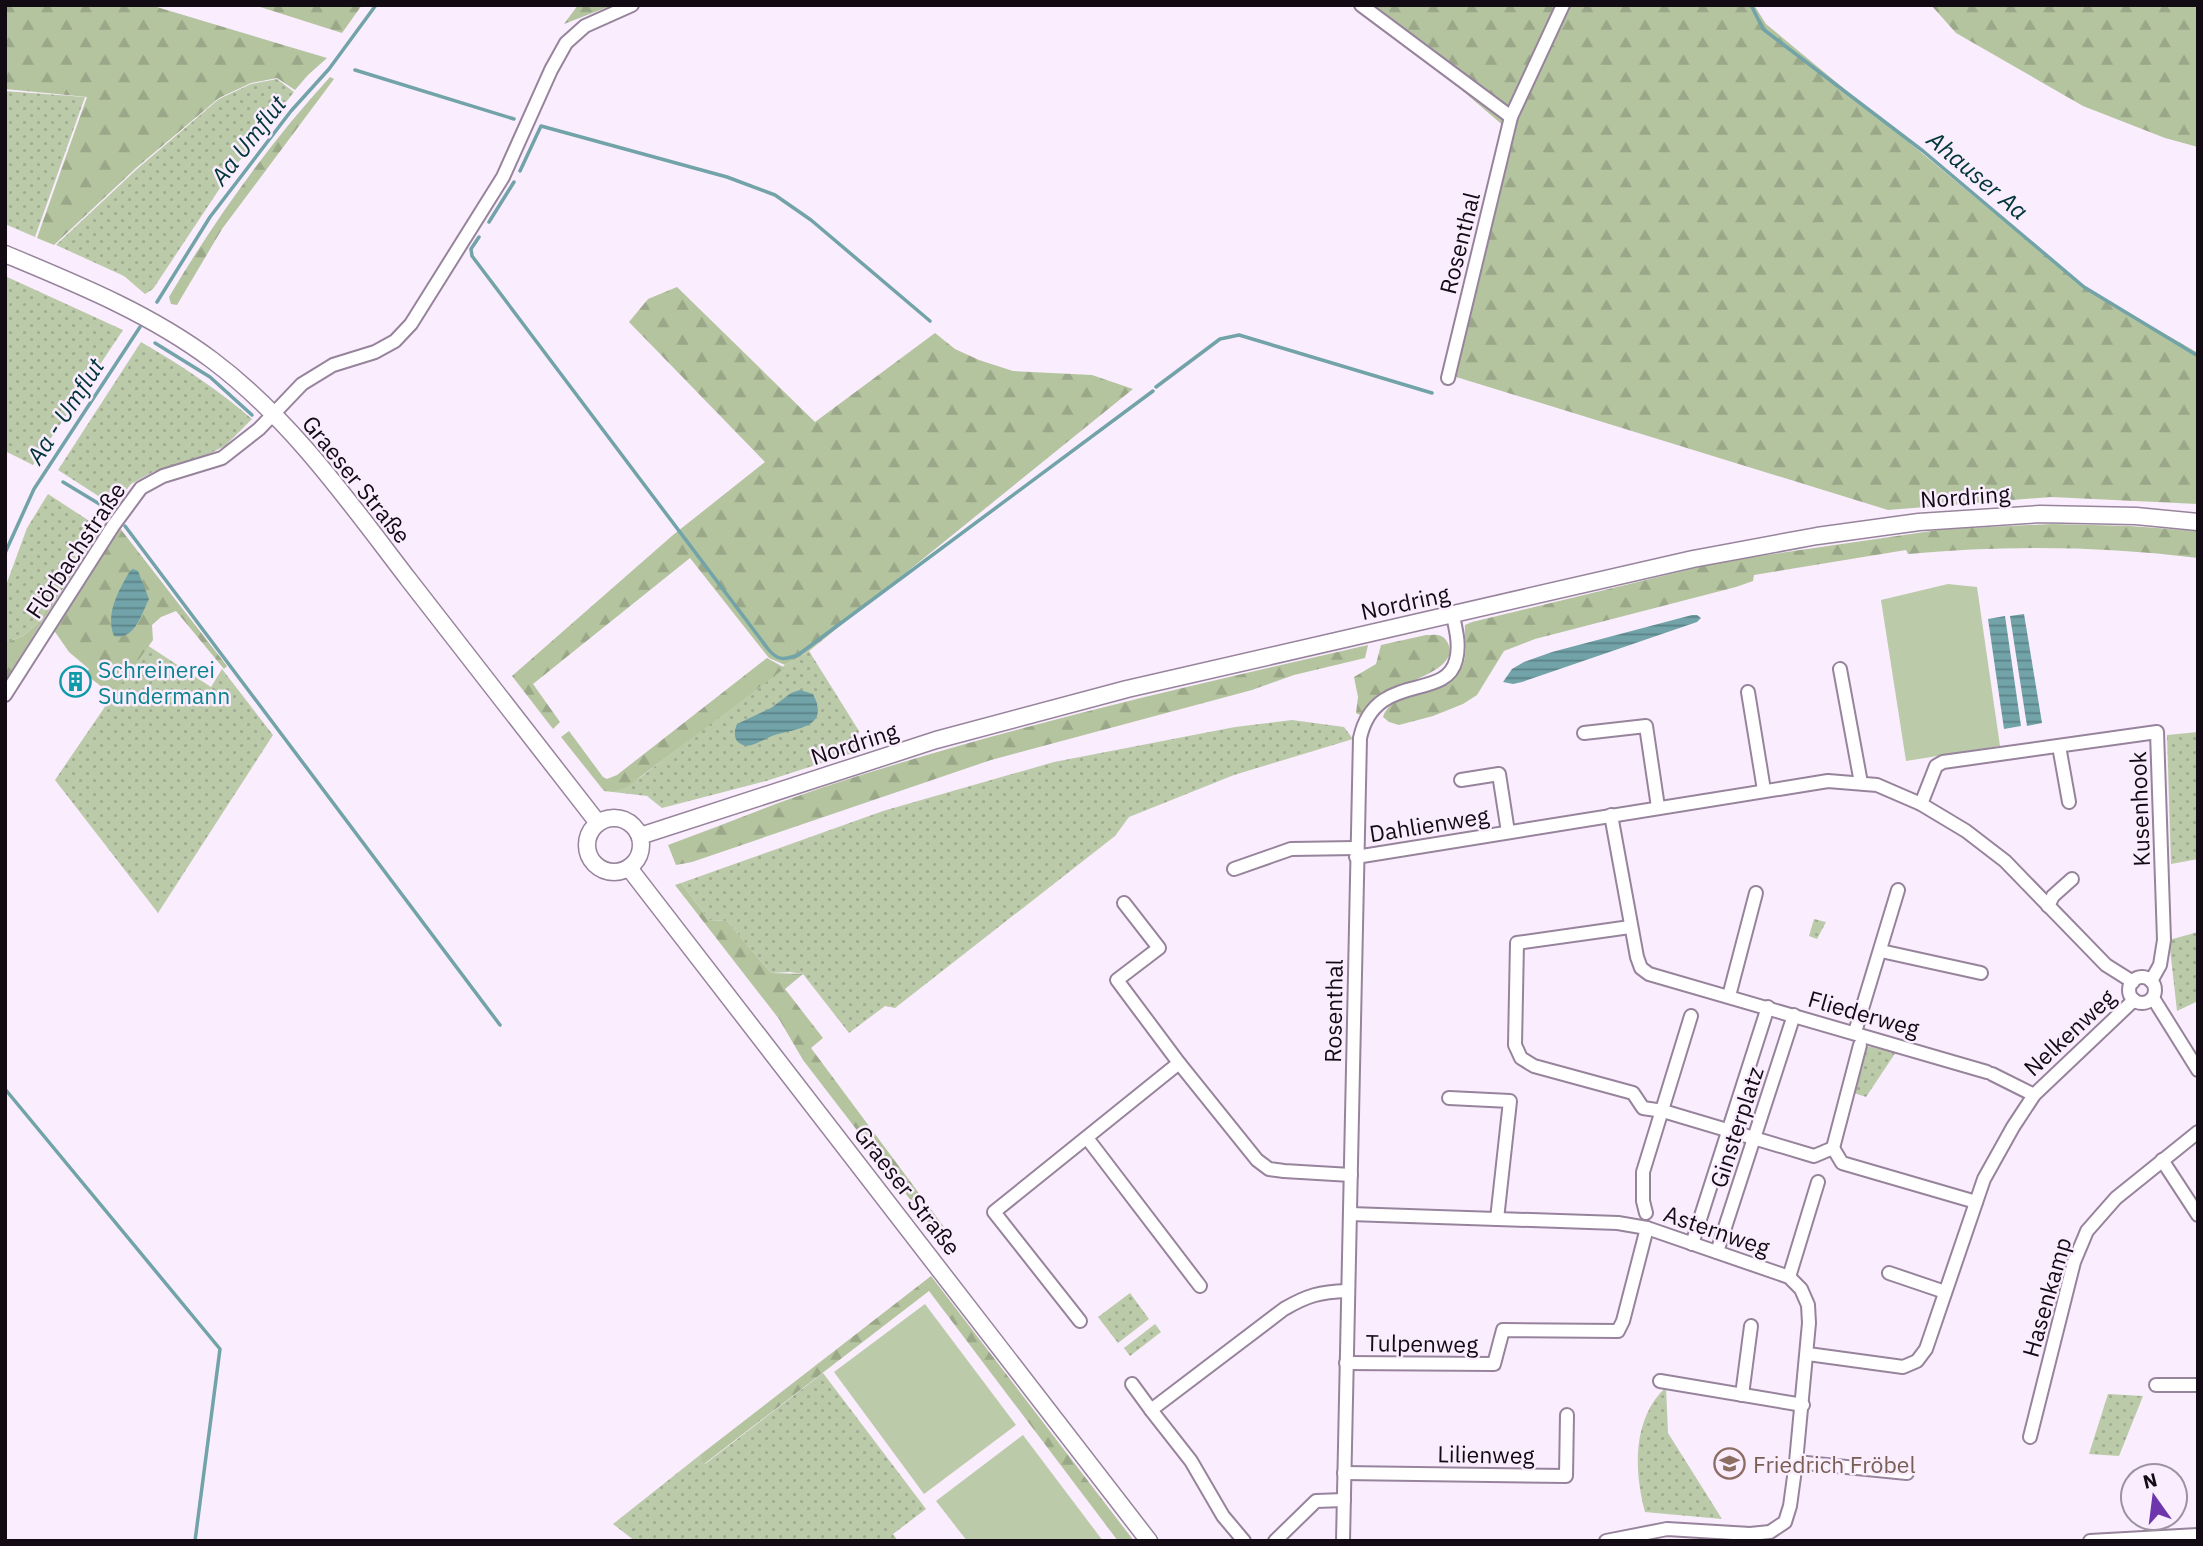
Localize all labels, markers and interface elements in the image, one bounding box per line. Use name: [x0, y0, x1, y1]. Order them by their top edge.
water label: Aa Umflut: [202, 88, 294, 192]
water label: Ahauser Aa: [1920, 123, 2035, 227]
street label: Rosenthal: [1432, 189, 1486, 297]
water label: Aa - Umflut: [18, 351, 112, 471]
street label: Graeser Straße: [296, 409, 418, 549]
street label: Flörbachstraße: [18, 476, 132, 624]
street label: Nordring: [1919, 478, 2011, 514]
street label: Nordring: [1358, 578, 1452, 626]
place label: Schreinerei Sundermann: [98, 654, 230, 710]
building icon: Schreinerei Sundermann: [58, 665, 92, 699]
street label: Nordring: [806, 715, 902, 771]
street label: Kusenhook: [2122, 751, 2156, 867]
street label: Dahlienweg: [1367, 800, 1491, 848]
street label: Rosenthal: [1317, 959, 1349, 1063]
street label: Nelkenweg: [2017, 982, 2121, 1082]
street label: Fliederweg: [1805, 983, 1923, 1043]
street label: Ginsterplatz: [1702, 1063, 1770, 1191]
street label: Graeser Straße: [848, 1119, 968, 1261]
street label: Asternweg: [1660, 1198, 1774, 1262]
street label: Hasenkamp: [2015, 1234, 2077, 1360]
street label: Tulpenweg: [1365, 1327, 1479, 1359]
street label: Lilienweg: [1437, 1438, 1535, 1470]
school or university icon: Friedrich Fröbel: [1713, 1447, 1747, 1481]
place label: Friedrich Fröbel: [1753, 1449, 1916, 1479]
north arrow: [2119, 1462, 2189, 1532]
text: N: [2140, 1467, 2159, 1494]

